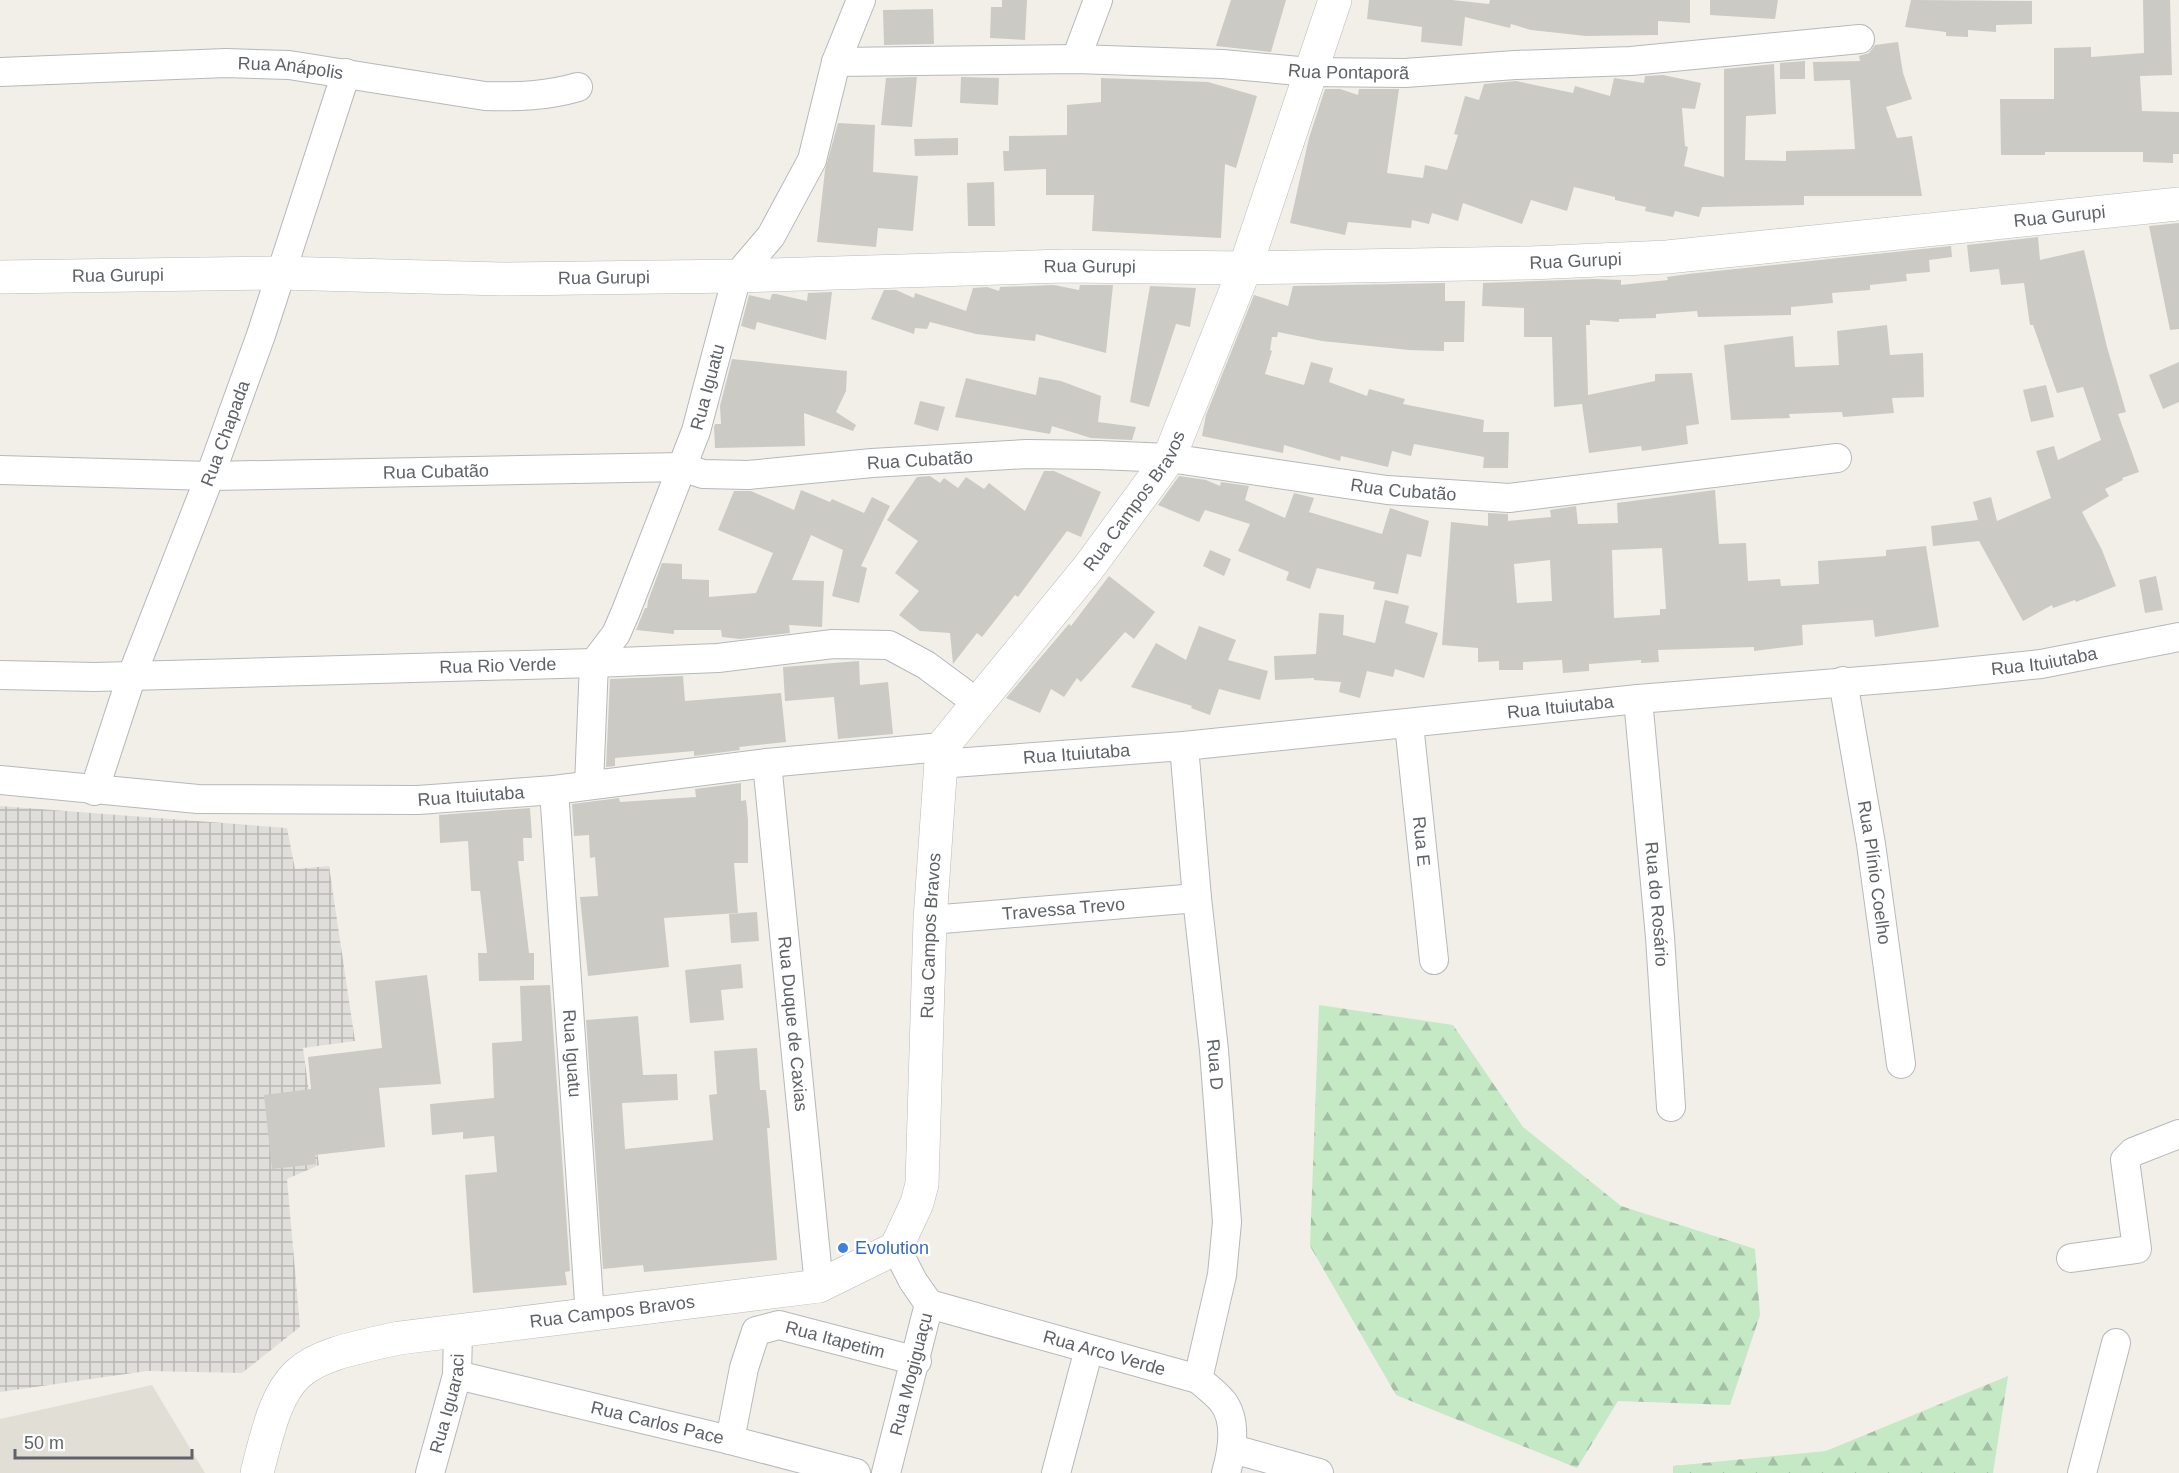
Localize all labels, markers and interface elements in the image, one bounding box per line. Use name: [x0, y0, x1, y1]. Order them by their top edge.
street label: Rua Anápolis: [237, 53, 345, 83]
street label: Rua Pontaporã: [1287, 60, 1410, 83]
street label: Rua Gurupi: [2013, 202, 2106, 231]
street label: Rua Gurupi: [1529, 249, 1622, 273]
street label: Rua Gurupi: [1043, 256, 1136, 277]
street label: Rua Gurupi: [72, 265, 164, 286]
street label: Rua Gurupi: [558, 267, 650, 288]
street label: Rua Iguatu: [687, 342, 729, 432]
street label: Rua Chapada: [197, 377, 254, 489]
street label: Rua Campos Bravos: [1079, 428, 1189, 575]
street label: Rua Cubatão: [866, 447, 974, 473]
street label: Rua Cubatão: [383, 461, 489, 483]
street label: Rua Cubatão: [1349, 475, 1457, 505]
street label: Rua Ituiutaba: [1990, 643, 2100, 679]
street label: Rua Rio Verde: [439, 654, 557, 677]
street label: Rua Ituiutaba: [1506, 691, 1616, 723]
street label: Rua Ituiutaba: [1022, 740, 1132, 768]
street label: Rua Ituiutaba: [417, 782, 526, 810]
street label: Rua Plínio Coelho: [1854, 799, 1895, 946]
street label: Rua E: [1409, 815, 1434, 867]
street label: Rua do Rosário: [1641, 841, 1672, 967]
street label: Rua Campos Bravos: [917, 852, 945, 1019]
street label: Travessa Trevo: [1001, 894, 1126, 924]
street label: Rua Duque de Caxias: [774, 935, 812, 1112]
street label: Rua Iguatu: [559, 1009, 585, 1098]
street label: Rua D: [1203, 1038, 1227, 1091]
place label: Evolution: [855, 1238, 929, 1258]
marker: Evolution: [836, 1241, 850, 1255]
street label: Rua Campos Bravos: [529, 1291, 696, 1332]
street label: Rua Mogiguaçu: [886, 1311, 936, 1438]
street label: Rua Itapetim: [783, 1317, 887, 1362]
street label: Rua Arco Verde: [1041, 1326, 1168, 1379]
street label: Rua Iguaraci: [426, 1353, 467, 1455]
street label: Rua Carlos Pace: [589, 1397, 726, 1448]
scale bar: [15, 1422, 192, 1460]
text: 50 m: [24, 1433, 64, 1453]

